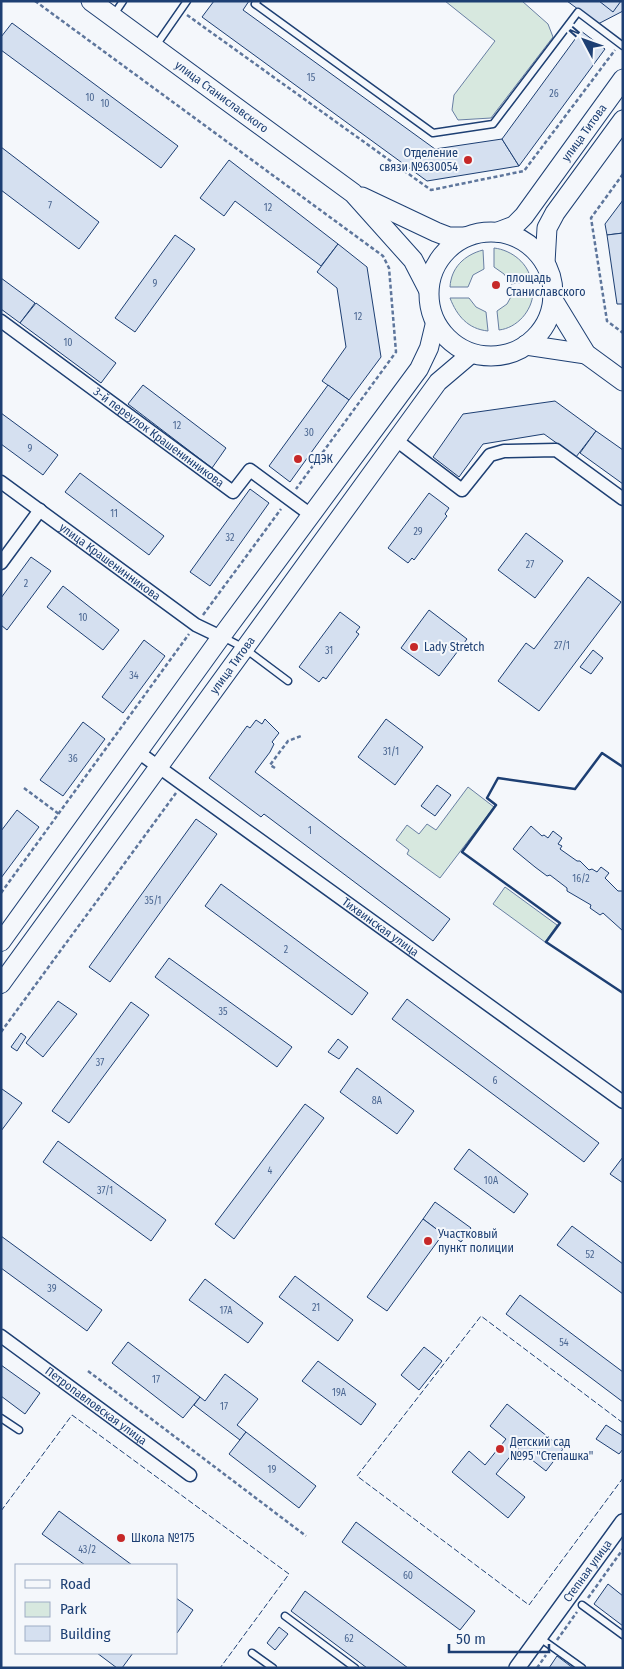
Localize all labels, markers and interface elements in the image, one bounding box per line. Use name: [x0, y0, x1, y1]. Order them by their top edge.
north arrow: [559, 15, 609, 65]
text: N: [565, 23, 584, 41]
street label: улица Станиславского: [172, 58, 271, 136]
house number: 15: [307, 72, 316, 84]
house number: 26: [549, 88, 559, 100]
house number: 10: [85, 92, 95, 104]
house number: 10: [100, 98, 110, 110]
street label: улица Титова: [559, 101, 610, 164]
place label: Отделение связи №630054: [379, 146, 458, 174]
marker: Отделение связи №630054: [462, 154, 474, 166]
house number: 7: [48, 200, 52, 212]
house number: 12: [264, 202, 273, 214]
place label: площадь Станиславского: [506, 271, 585, 299]
house number: 9: [153, 278, 158, 290]
marker: площадь Станиславского: [490, 279, 502, 291]
house number: 12: [354, 311, 363, 323]
house number: 10: [63, 337, 73, 349]
street label: 3-й переулок Крашенинникова: [91, 385, 227, 490]
house number: 12: [173, 420, 182, 432]
house number: 30: [304, 427, 314, 439]
house number: 9: [28, 443, 33, 455]
place label: СДЭК: [308, 452, 334, 466]
marker: СДЭК: [292, 453, 304, 465]
house number: 11: [110, 508, 118, 520]
street label: улица Крашенинникова: [57, 520, 163, 604]
house number: 29: [413, 526, 423, 538]
house number: 32: [226, 532, 235, 544]
house number: 27: [526, 559, 534, 571]
house number: 2: [24, 578, 29, 590]
house number: 10: [78, 612, 88, 624]
street label: улица Титова: [207, 634, 258, 696]
place label: Lady Stretch: [424, 640, 485, 654]
house number: 27/1: [554, 640, 570, 652]
marker: Lady Stretch: [408, 641, 420, 653]
house number: 31: [325, 645, 333, 657]
house number: 34: [129, 670, 139, 682]
house number: 31/1: [383, 746, 399, 758]
house number: 36: [68, 753, 78, 765]
house number: 1: [308, 825, 312, 837]
house number: 16/2: [572, 873, 590, 885]
house number: 35/1: [145, 895, 161, 907]
street label: Тихвинская улица: [339, 895, 422, 959]
house number: 2: [284, 944, 289, 956]
house number: 35: [218, 1006, 228, 1018]
house number: 37: [96, 1057, 104, 1069]
house number: 6: [493, 1075, 498, 1087]
house number: 8А: [372, 1095, 383, 1107]
house number: 4: [268, 1165, 273, 1177]
house number: 10А: [484, 1175, 499, 1187]
house number: 37/1: [97, 1185, 113, 1197]
place label: Участковый пункт полиции: [437, 1227, 514, 1255]
marker: Участковый пункт полиции: [422, 1235, 434, 1247]
house number: 52: [586, 1249, 595, 1261]
house number: 39: [47, 1283, 57, 1295]
house number: 21: [312, 1302, 320, 1314]
house number: 17А: [220, 1305, 233, 1317]
house number: 54: [559, 1337, 569, 1349]
street label: Петропавловская улица: [43, 1364, 150, 1448]
house number: 17: [152, 1374, 160, 1386]
house number: 19А: [332, 1387, 347, 1399]
house number: 17: [220, 1401, 228, 1413]
place label: Детский сад №95 "Степашка": [509, 1435, 593, 1463]
marker: Детский сад №95 "Степашка": [494, 1443, 506, 1455]
house number: 19: [268, 1464, 277, 1476]
place label: Школа №175: [131, 1531, 195, 1545]
marker: Школа №175: [115, 1532, 127, 1544]
street label: Степная улица: [560, 1537, 615, 1605]
house number: 43/2: [78, 1544, 96, 1556]
legend: [15, 1564, 178, 1654]
house number: 60: [403, 1570, 413, 1582]
text: Road: [60, 1575, 91, 1593]
text: Park: [60, 1600, 87, 1618]
scale bar: [449, 1622, 549, 1654]
text: Building: [60, 1625, 111, 1643]
text: 50 m: [456, 1630, 486, 1648]
house number: 62: [344, 1633, 354, 1645]

